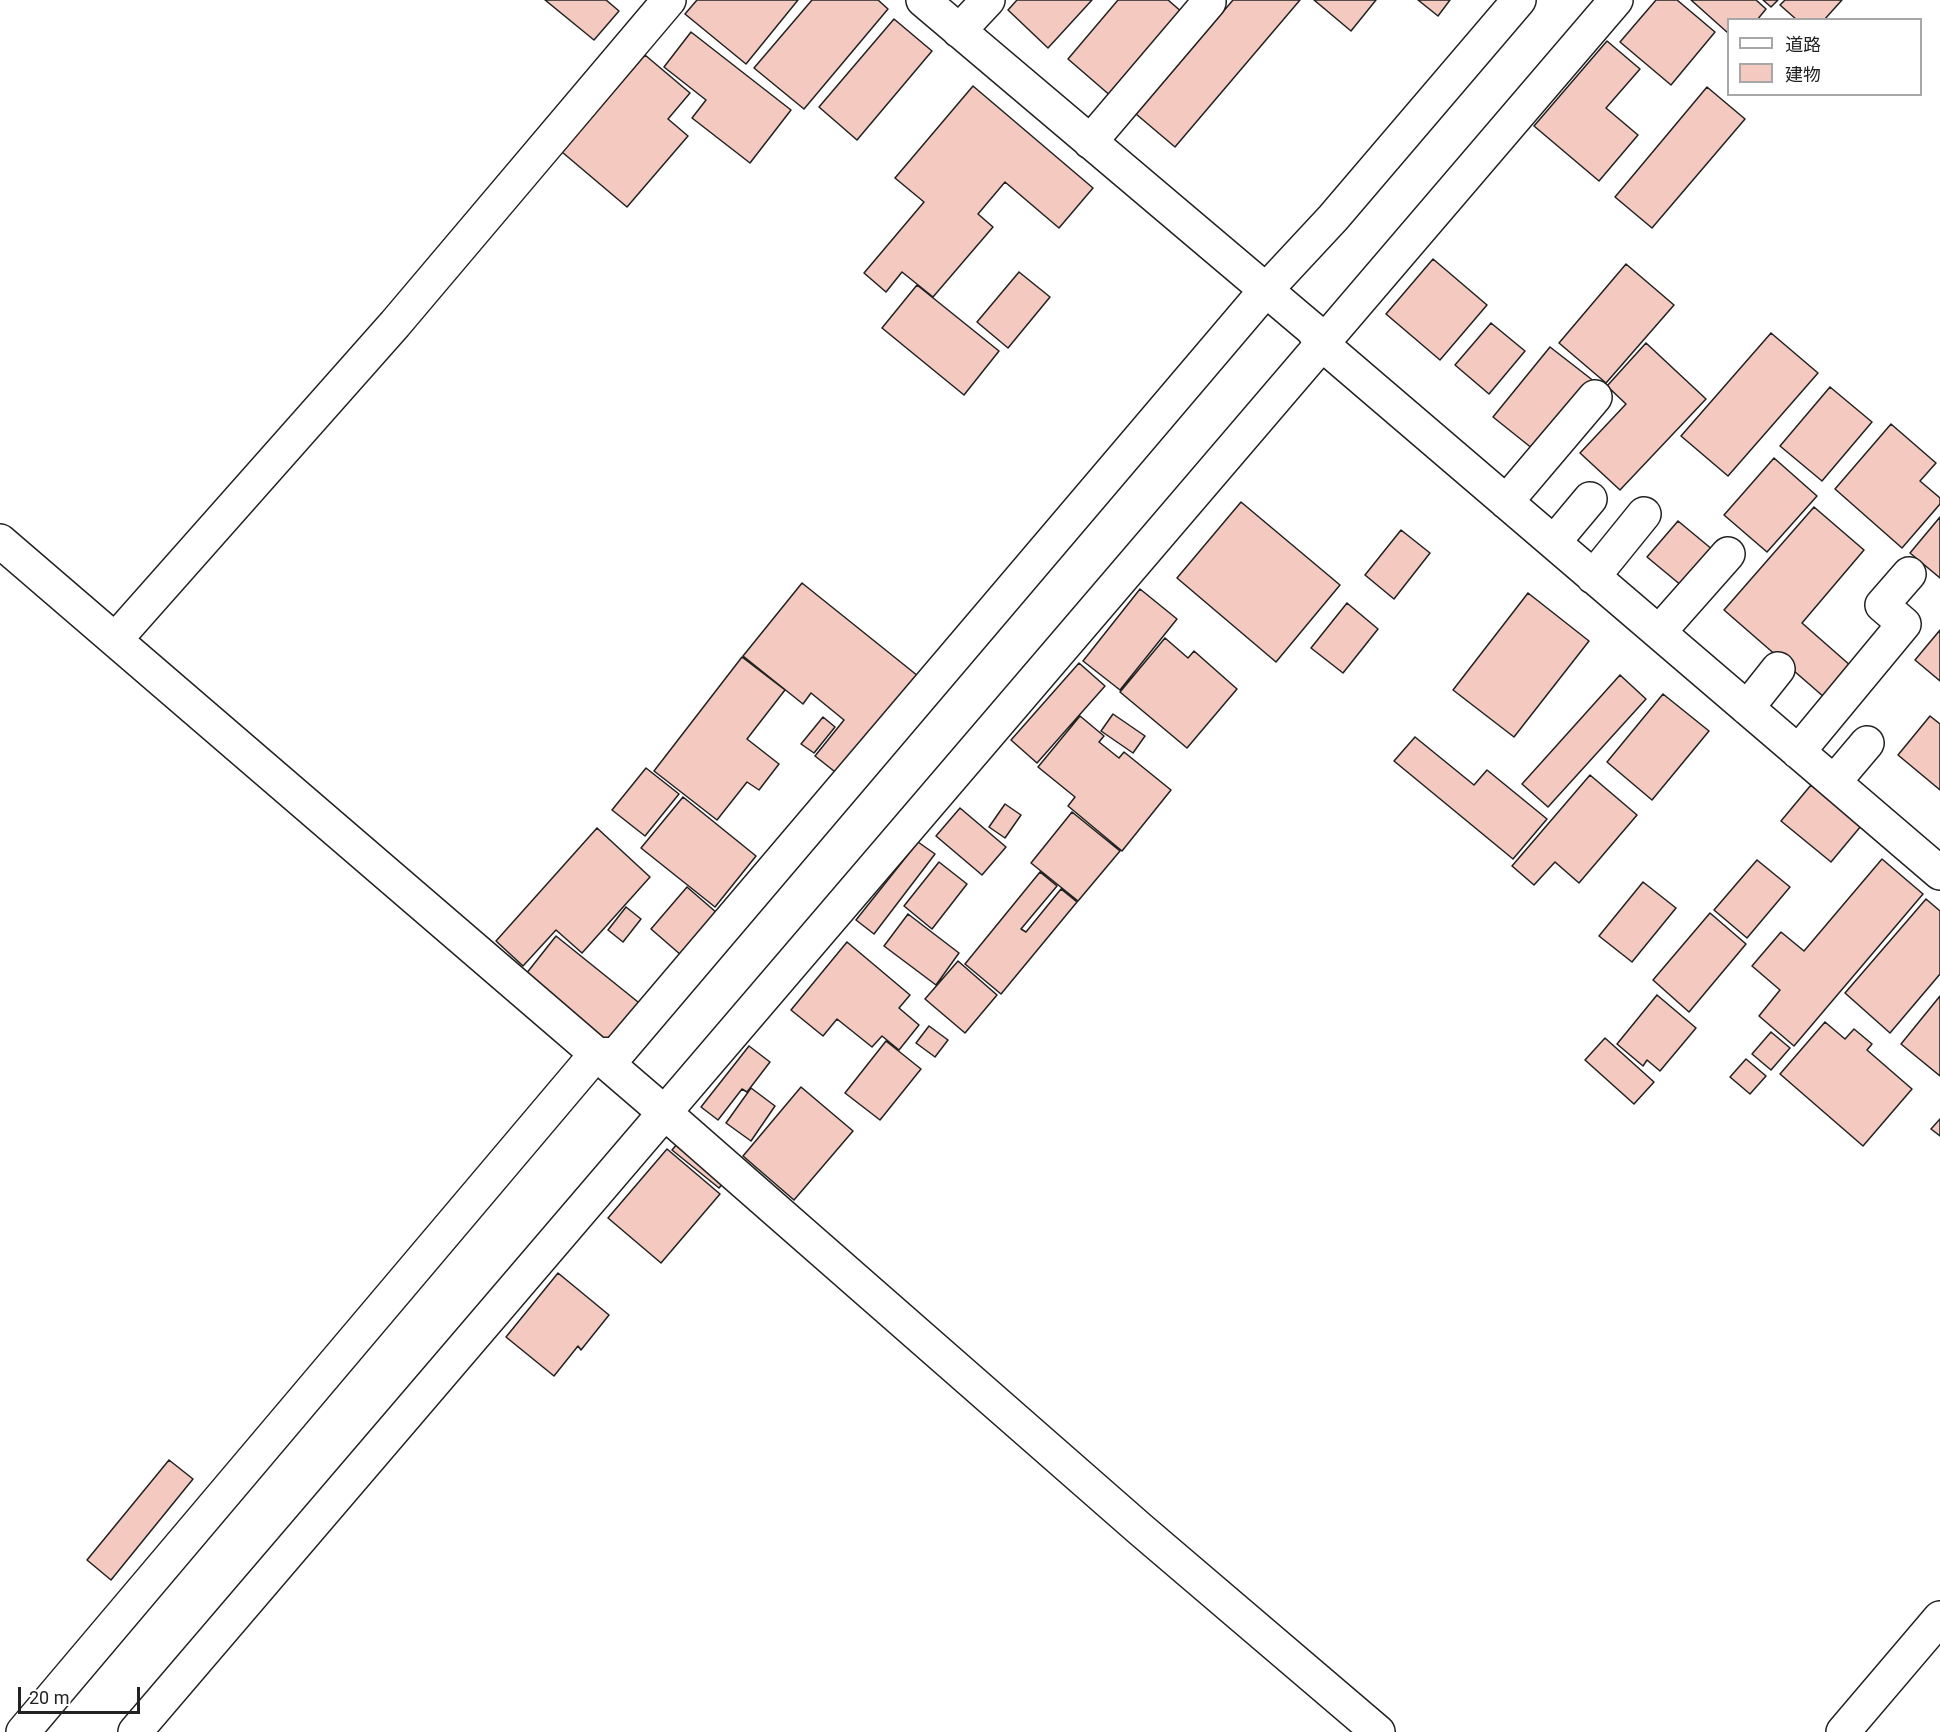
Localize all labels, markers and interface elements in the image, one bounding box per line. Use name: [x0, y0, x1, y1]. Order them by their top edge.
legend: [1727, 18, 1922, 96]
text: 道路: [1785, 34, 1821, 55]
text: 建物: [1785, 64, 1821, 85]
scale bar: [21, 1675, 142, 1713]
text: 20 m: [29, 1687, 69, 1708]

